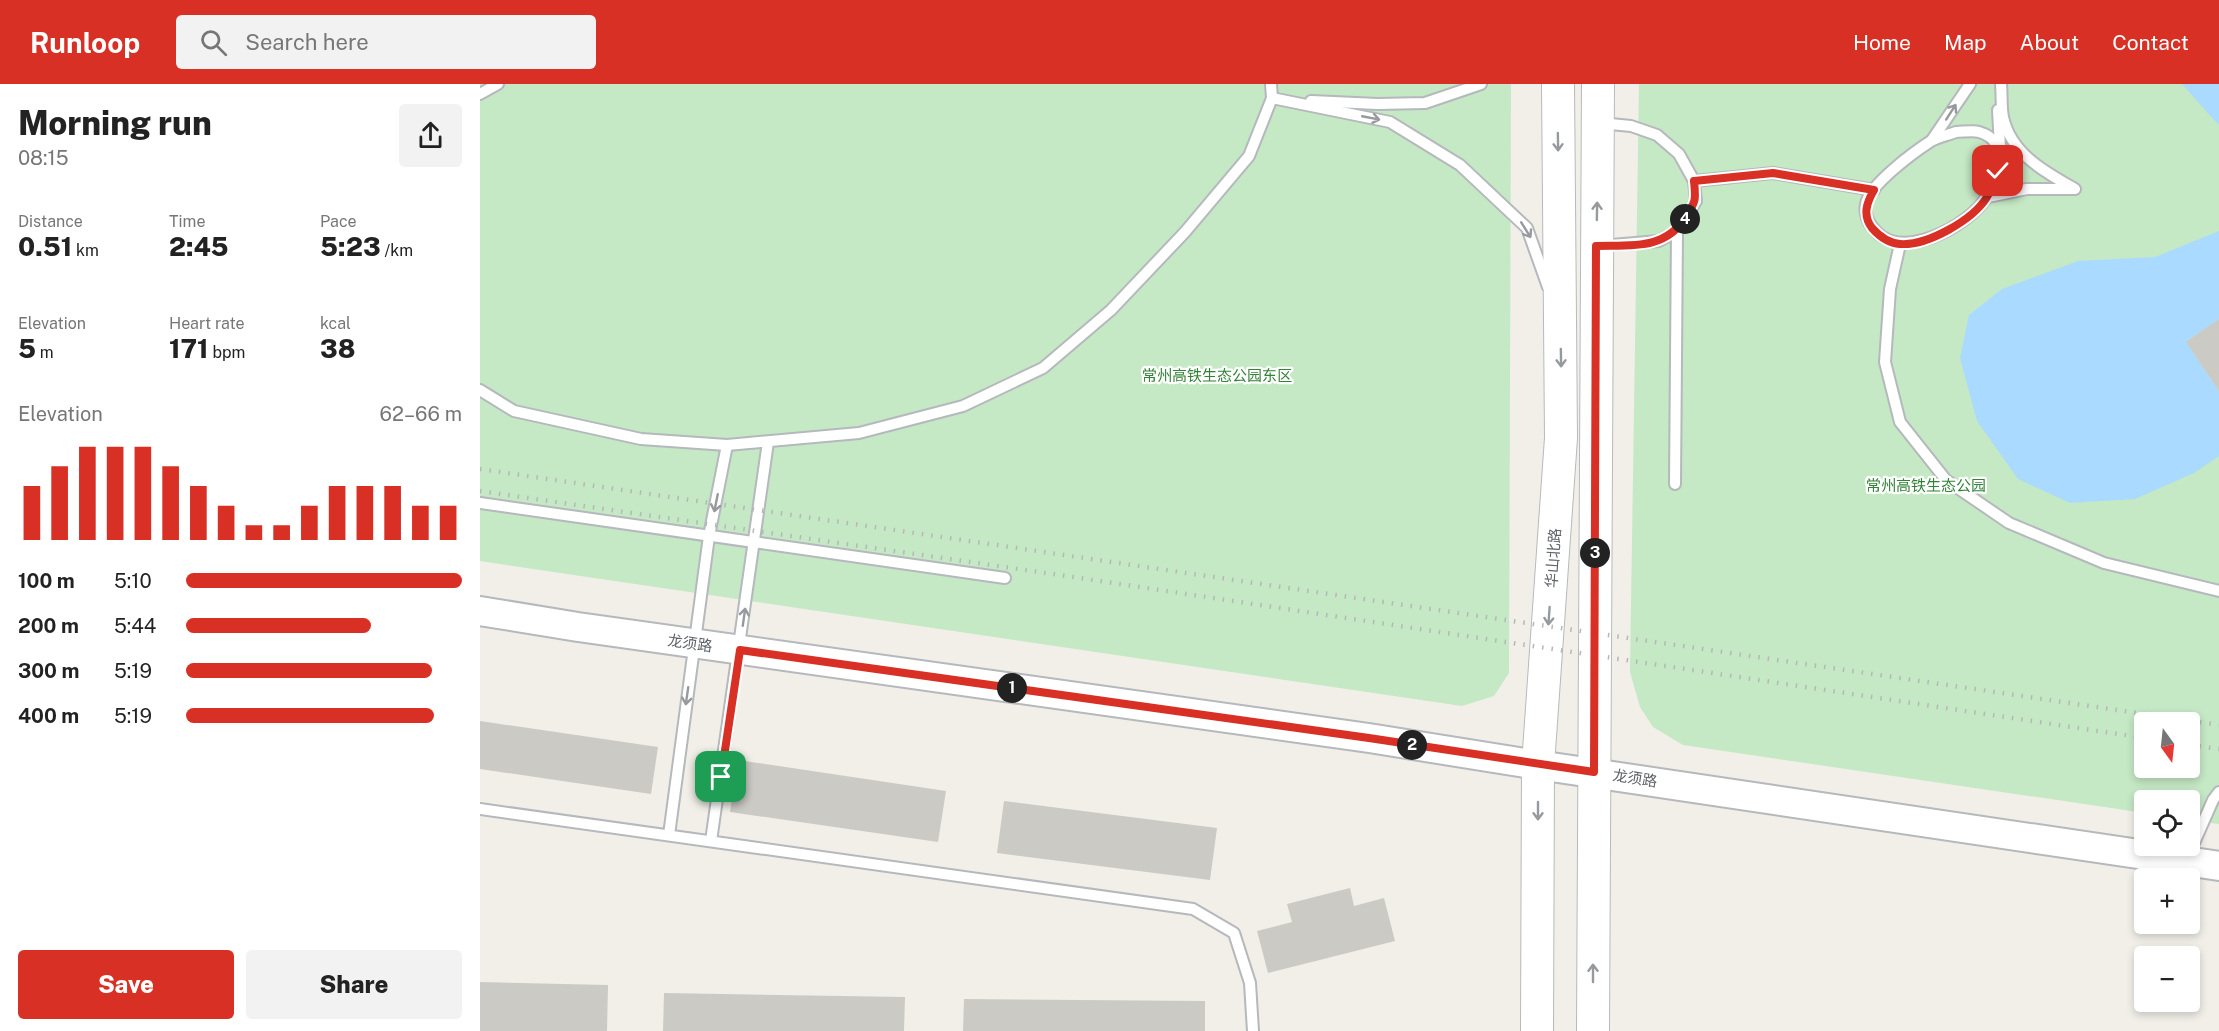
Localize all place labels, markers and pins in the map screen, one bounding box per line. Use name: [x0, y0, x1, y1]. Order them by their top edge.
pin: [1972, 145, 2023, 196]
pin: 4: [1670, 204, 1700, 234]
pin: 3: [1580, 538, 1610, 568]
pin: 1: [997, 673, 1027, 703]
pin: 2: [1397, 730, 1427, 760]
pin: [695, 751, 746, 802]

